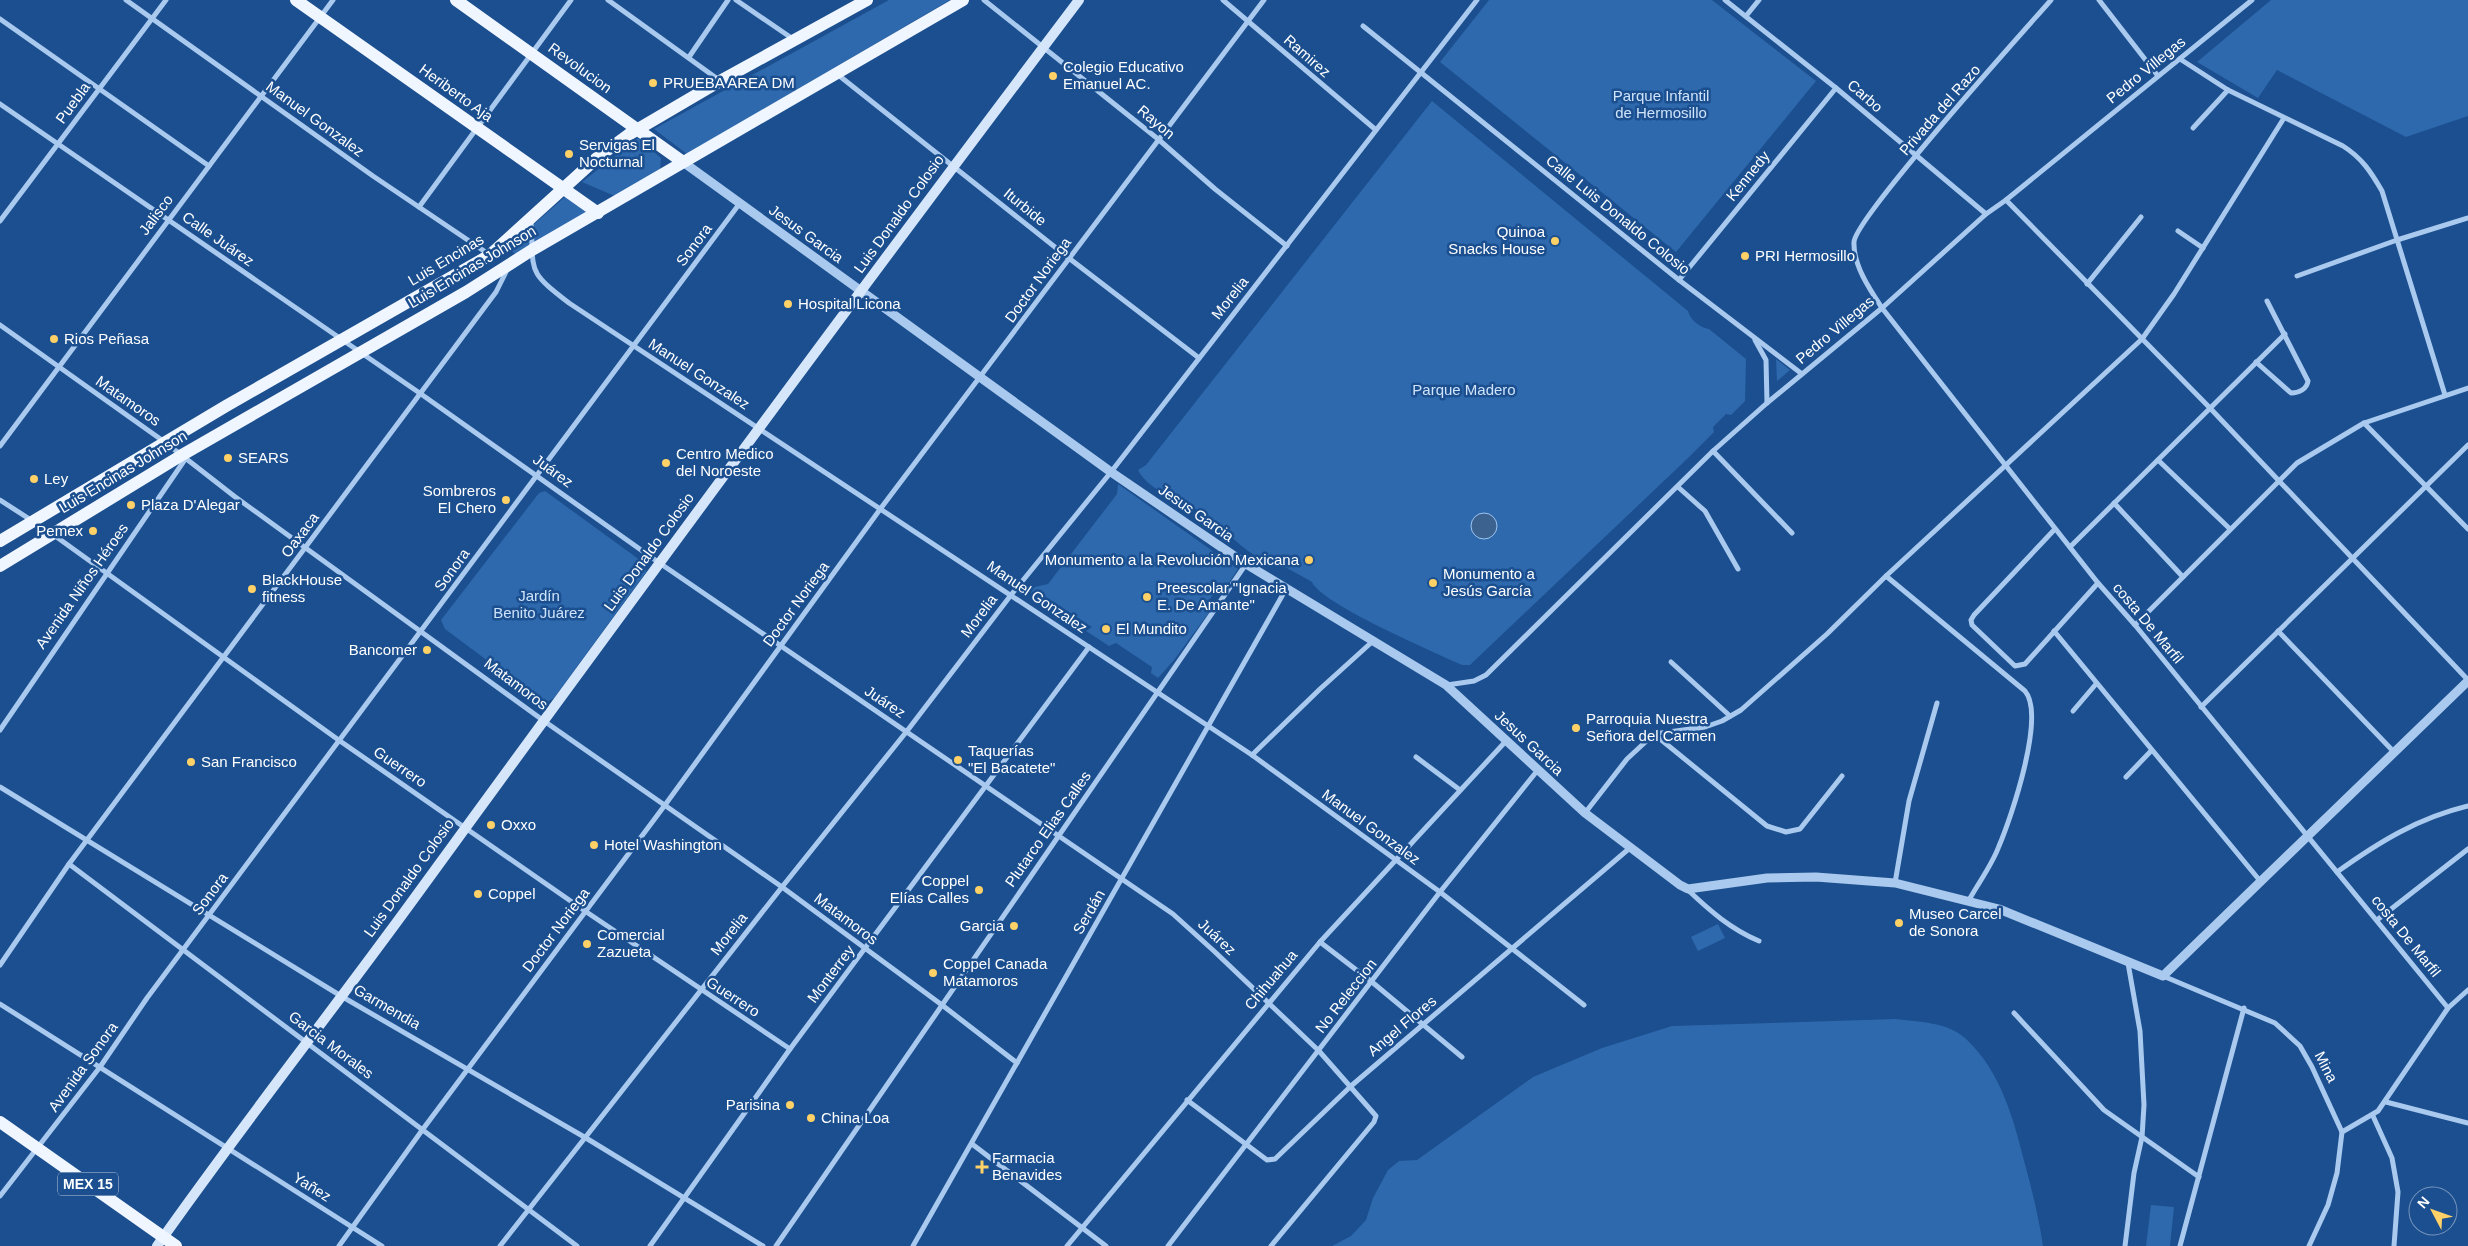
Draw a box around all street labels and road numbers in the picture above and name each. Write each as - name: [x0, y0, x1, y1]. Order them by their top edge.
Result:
- street label: Ramirez: [1281, 31, 1334, 80]
- street label: Pedro Villegas: [2103, 33, 2189, 107]
- street label: Revolucion: [545, 39, 615, 96]
- street label: Heriberto Aja: [416, 60, 497, 125]
- street label: Privada del Razo: [1896, 61, 1984, 158]
- street label: Carbo: [1844, 76, 1886, 115]
- street label: Manuel Gonzalez: [263, 77, 368, 160]
- street label: Puebla: [52, 78, 94, 127]
- street label: Rayon: [1134, 101, 1178, 142]
- street label: Kennedy: [1722, 147, 1773, 204]
- street label: Luis Donaldo Colosio: [850, 151, 947, 276]
- street label: Calle Luis Donaldo Colosio: [1543, 151, 1694, 278]
- street label: Iturbide: [1001, 184, 1050, 229]
- street label: Jalisco: [135, 191, 176, 238]
- street label: Jesus Garcia: [766, 201, 847, 267]
- street label: Calle Juárez: [179, 208, 257, 269]
- street label: Sonora: [672, 220, 715, 269]
- street label: Luis Encinas Johnson: [405, 222, 539, 311]
- street label: Luis Encinas: [405, 230, 487, 289]
- street label: Doctor Noriega: [1001, 233, 1075, 326]
- street label: Morelia: [1208, 273, 1252, 322]
- street label: Pedro Villegas: [1792, 292, 1877, 367]
- street label: Manuel Gonzalez: [646, 335, 753, 412]
- street label: Matamoros: [93, 372, 164, 429]
- street label: Luis Encinas Johnson: [56, 427, 190, 516]
- street label: Juárez: [530, 450, 577, 491]
- street label: Jesus Garcia: [1156, 481, 1238, 545]
- street label: Luis Donaldo Colosio: [600, 489, 697, 614]
- street label: Oaxaca: [277, 508, 322, 560]
- street label: Avenida Niños Héroes: [32, 520, 131, 652]
- street label: Sonora: [431, 545, 473, 594]
- street label: Doctor Noriega: [759, 557, 833, 650]
- street label: Manuel Gonzalez: [984, 557, 1090, 636]
- street label: costa De Marfil: [2110, 579, 2187, 666]
- street label: Morelia: [957, 590, 1001, 640]
- street label: Matamoros: [481, 654, 551, 713]
- street label: Juárez: [862, 682, 909, 721]
- street label: Jesus Garcia: [1492, 707, 1568, 779]
- street label: Guerrero: [371, 743, 430, 790]
- street label: Plutarco Elias Calles: [1001, 767, 1094, 890]
- street label: Manuel Gonzalez: [1319, 785, 1424, 868]
- street label: Luis Donaldo Colosio: [360, 815, 457, 940]
- street label: Sonora: [188, 869, 231, 918]
- street label: Doctor Noriega: [518, 884, 593, 975]
- street label: Serdán: [1069, 887, 1108, 937]
- street label: Matamoros: [811, 889, 881, 948]
- street label: costa De Marfil: [2368, 891, 2444, 980]
- street label: Morelia: [707, 909, 751, 958]
- street label: Juárez: [1195, 915, 1240, 958]
- street label: Monterrey: [803, 941, 858, 1006]
- street label: Chihuahua: [1241, 946, 1301, 1013]
- street label: No Releccion: [1311, 955, 1380, 1036]
- street label: Guerrero: [703, 973, 763, 1020]
- street label: Garmendia: [351, 981, 424, 1033]
- street label: Angel Flores: [1364, 992, 1439, 1059]
- street label: Garcia Morales: [286, 1007, 377, 1082]
- street label: Avenida Sonora: [44, 1018, 121, 1115]
- street label: Mina: [2311, 1048, 2342, 1086]
- street label: Yañez: [290, 1168, 334, 1205]
- road number: MEX 15: [58, 1172, 118, 1196]

